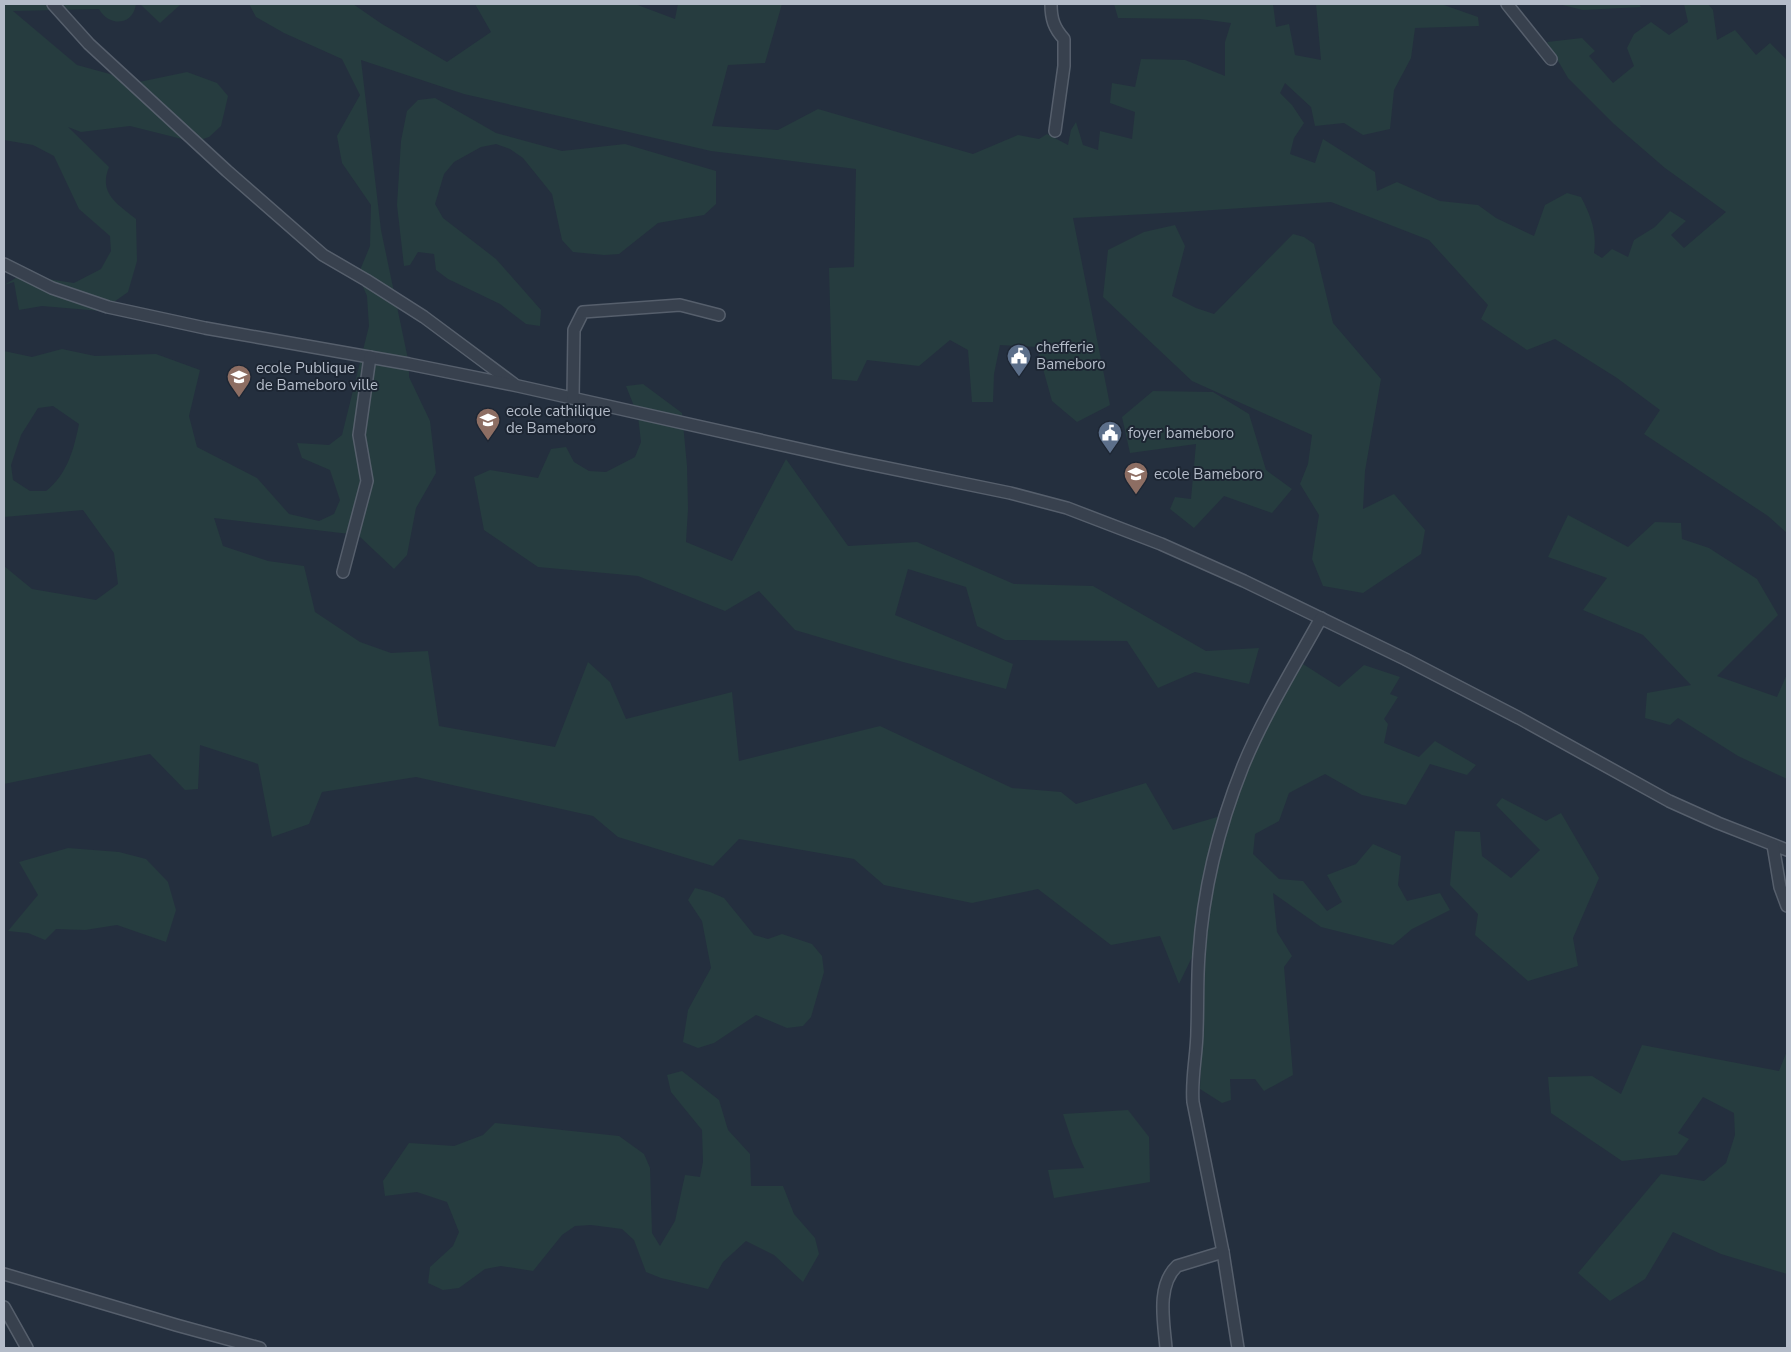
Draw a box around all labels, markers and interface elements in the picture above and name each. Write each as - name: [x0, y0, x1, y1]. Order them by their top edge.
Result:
- place label: chefferie Bameboro: [1036, 337, 1106, 374]
- public building icon: chefferie Bameboro: [1006, 343, 1032, 377]
- place label: ecole Publique de Bameboro ville: [256, 358, 378, 395]
- school or university icon: ecole Publique de Bameboro ville: [226, 364, 252, 398]
- place label: ecole cathilique de Bameboro: [506, 401, 610, 438]
- school or university icon: ecole cathilique de Bameboro: [475, 407, 501, 441]
- public building icon: foyer bameboro: [1097, 420, 1123, 454]
- place label: foyer bameboro: [1128, 423, 1234, 443]
- school or university icon: ecole Bameboro: [1123, 461, 1149, 495]
- place label: ecole Bameboro: [1154, 464, 1263, 484]

